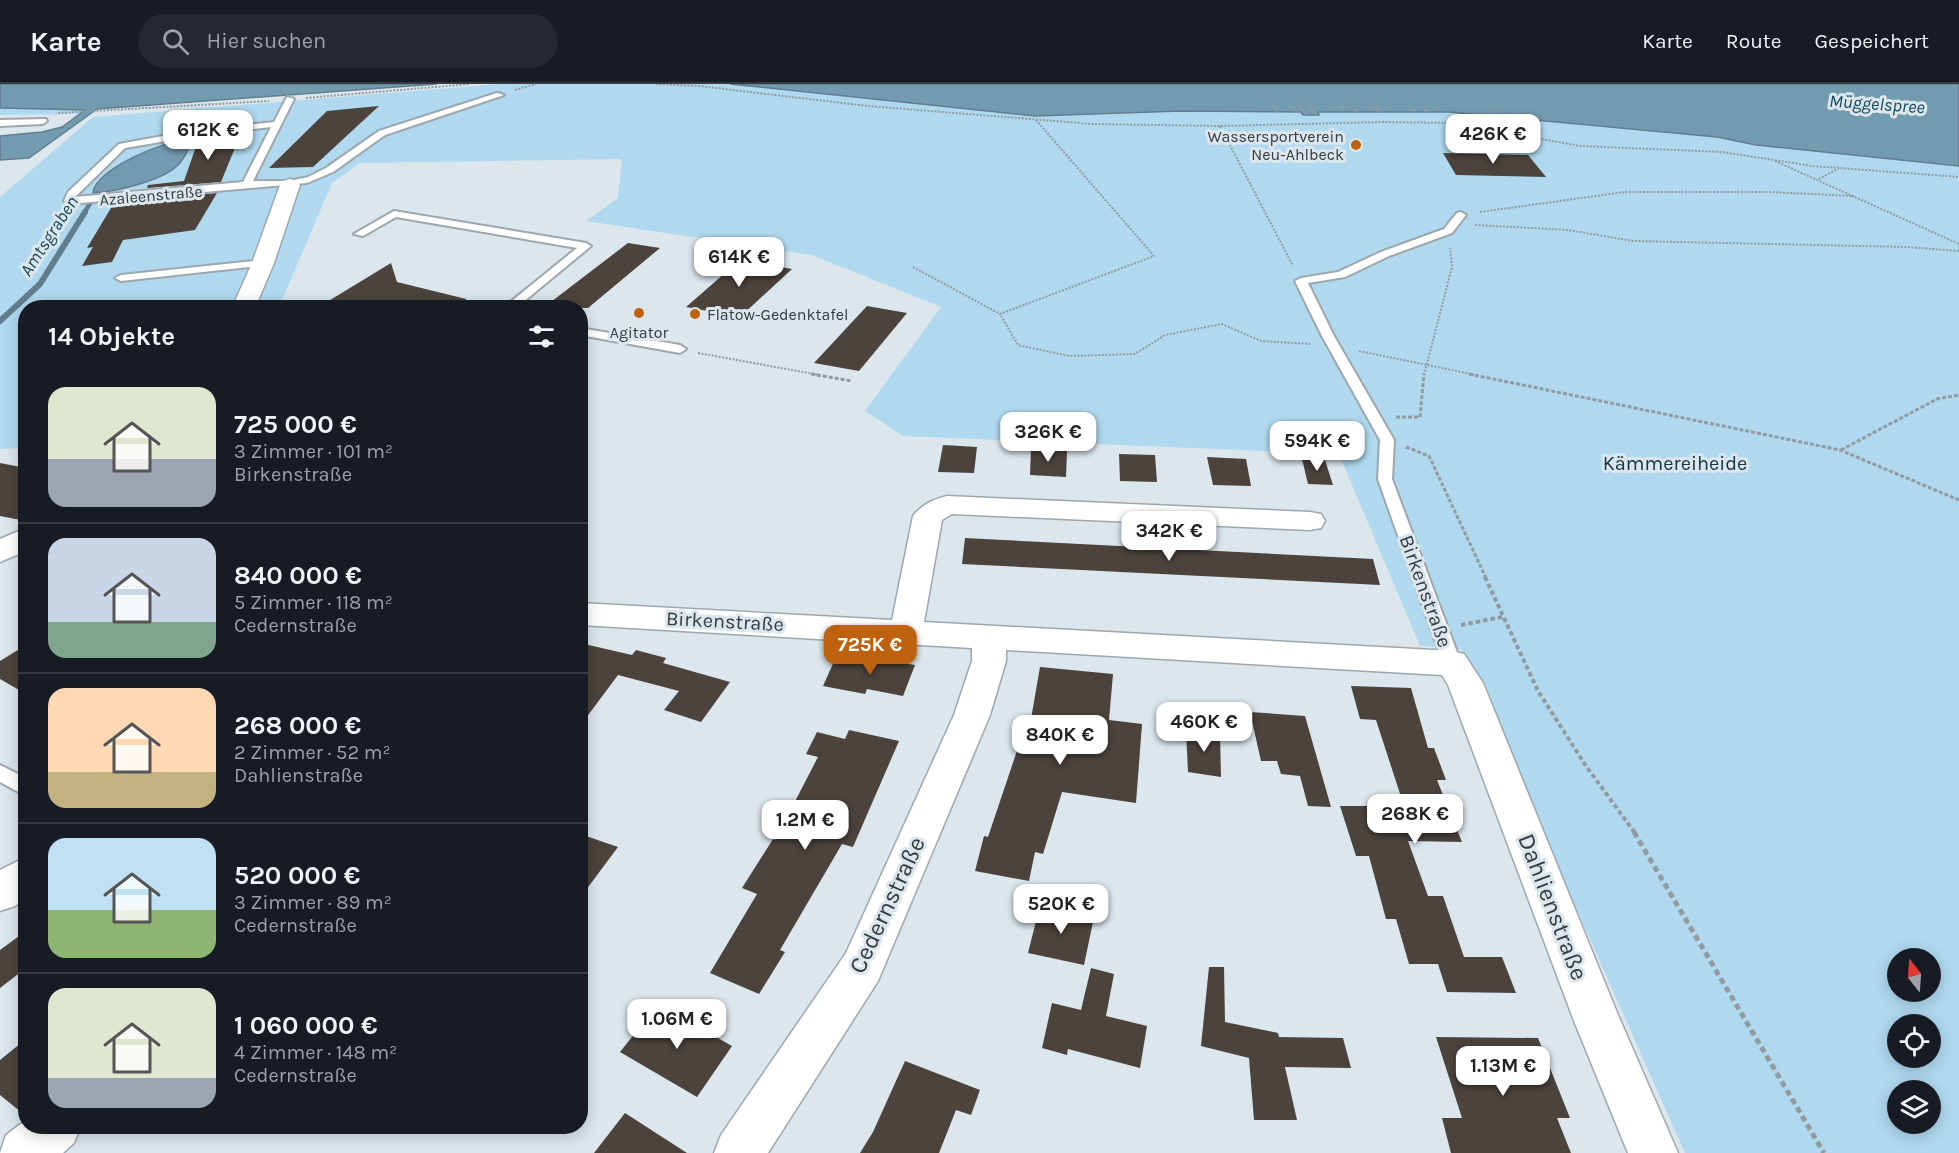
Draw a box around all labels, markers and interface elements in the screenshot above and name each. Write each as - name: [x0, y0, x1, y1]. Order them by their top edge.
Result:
- search box: [138, 14, 558, 68]
- text: Karte: [30, 25, 102, 58]
- icon: search: [159, 25, 192, 58]
- text: Hier suchen: [207, 28, 326, 54]
- text: Karte: [1642, 29, 1693, 53]
- text: Route: [1726, 29, 1782, 53]
- text: Gespeichert: [1815, 29, 1929, 53]
- water label: Müggelspree: [1828, 90, 1926, 118]
- pin: 612K €: [159, 110, 257, 161]
- pin: 426K €: [1444, 114, 1542, 165]
- text: 612K €: [177, 118, 239, 141]
- text: 426K €: [1460, 122, 1526, 145]
- place label: Wassersportverein Neu-Ahlbeck: [1208, 127, 1344, 164]
- marker: Wassersportverein Neu-Ahlbeck: [1349, 138, 1363, 152]
- street label: Azaleenstraße: [99, 182, 203, 209]
- water label: Amtsgraben: [15, 192, 83, 280]
- pin: 614K €: [690, 237, 788, 288]
- text: 614K €: [708, 245, 770, 268]
- place label: Flatow-Gedenktafel: [707, 305, 848, 324]
- marker: Agitator: [632, 306, 646, 320]
- marker: Flatow-Gedenktafel: [688, 307, 702, 321]
- icon: filters: [525, 320, 558, 353]
- text: 14 Objekte: [48, 321, 175, 352]
- place label: Agitator: [610, 323, 668, 342]
- text: 725 000 €: [234, 409, 357, 440]
- icon: home: [96, 411, 168, 483]
- pin: 326K €: [999, 412, 1097, 463]
- text: 326K €: [1014, 420, 1082, 443]
- pin: 594K €: [1268, 421, 1366, 472]
- text: 594K €: [1284, 429, 1350, 452]
- text: 3 Zimmer · 101 m²: [234, 440, 393, 463]
- park label: Kämmereiheide: [1603, 452, 1747, 475]
- text: Birkenstraße: [234, 463, 352, 486]
- pin: 342K €: [1120, 511, 1218, 562]
- text: 342K €: [1135, 519, 1203, 542]
- street label: Birkenstraße: [1395, 532, 1457, 651]
- text: 840 000 €: [234, 560, 362, 591]
- icon: home: [96, 562, 168, 634]
- text: 5 Zimmer · 118 m²: [234, 591, 393, 614]
- street label: Birkenstraße: [665, 607, 785, 636]
- text: Cedernstraße: [234, 614, 357, 637]
- pin: 725K €: [821, 625, 919, 676]
- text: 725K €: [838, 633, 902, 656]
- pin: 460K €: [1155, 702, 1253, 753]
- text: 268 000 €: [234, 710, 361, 741]
- text: 460K €: [1170, 710, 1238, 733]
- icon: home: [96, 712, 168, 784]
- pin: 840K €: [1011, 715, 1109, 766]
- text: 840K €: [1026, 723, 1094, 746]
- text: 2 Zimmer · 52 m²: [234, 741, 390, 764]
- text: Dahlienstraße: [234, 764, 363, 787]
- pin: 268K €: [1366, 794, 1464, 845]
- pin: 1.2M €: [756, 800, 854, 851]
- text: 268K €: [1381, 802, 1449, 825]
- text: 1.2M €: [776, 808, 834, 831]
- street label: Dahlienstraße: [1512, 830, 1594, 984]
- street label: Cedernstraße: [843, 832, 931, 978]
- text: 520 000 €: [234, 860, 360, 891]
- icon: home: [96, 862, 168, 934]
- pin: 520K €: [1012, 884, 1110, 935]
- text: 3 Zimmer · 89 m²: [234, 891, 392, 914]
- text: 520K €: [1027, 892, 1095, 915]
- text: Cedernstraße: [234, 914, 357, 937]
- north arrow: [1887, 948, 1941, 1002]
- map controls: [1887, 948, 1941, 1134]
- pin: 1.06M €: [622, 999, 732, 1050]
- text: 1.06M €: [641, 1007, 713, 1030]
- text: 1 060 000 €: [234, 1010, 377, 1041]
- icon: home: [96, 1012, 168, 1084]
- button: locate: [1887, 1014, 1941, 1068]
- text: 4 Zimmer · 148 m²: [234, 1041, 397, 1064]
- pin: 1.13M €: [1448, 1046, 1558, 1097]
- text: 1.13M €: [1470, 1054, 1536, 1077]
- text: Cedernstraße: [234, 1064, 357, 1087]
- button: layers: [1887, 1080, 1941, 1134]

